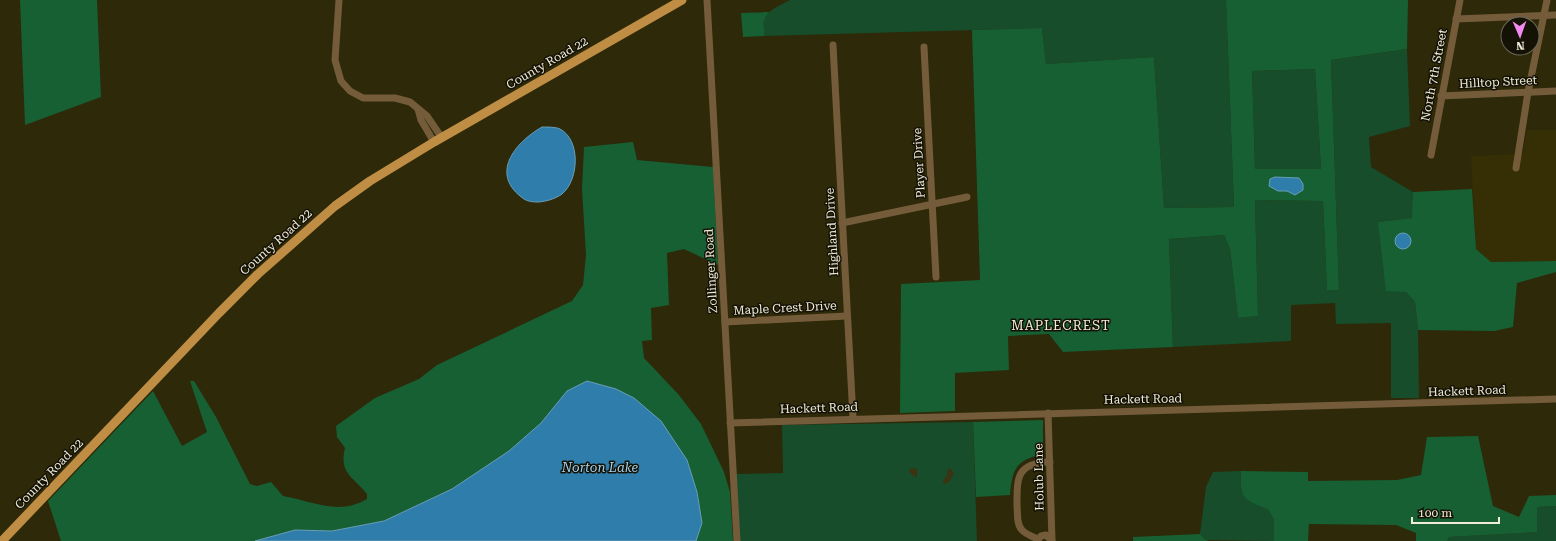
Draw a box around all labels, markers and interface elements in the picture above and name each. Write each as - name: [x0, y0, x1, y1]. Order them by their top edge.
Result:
- north arrow: [1500, 16, 1540, 56]
- street label: North 7th Street: [1418, 27, 1450, 122]
- street label: County Road 22: [504, 34, 591, 92]
- text: N: [1515, 39, 1525, 52]
- street label: Hilltop Street: [1459, 73, 1538, 91]
- street label: Player Drive: [910, 127, 928, 198]
- street label: Highland Drive: [823, 187, 841, 276]
- street label: County Road 22: [237, 206, 315, 278]
- street label: Zollinger Road: [702, 228, 720, 314]
- street label: Maple Crest Drive: [733, 298, 838, 318]
- district label: MAPLECREST: [1011, 318, 1111, 333]
- street label: Hackett Road: [1428, 383, 1507, 399]
- street label: Hackett Road: [1104, 391, 1183, 407]
- street label: Hackett Road: [780, 400, 859, 416]
- street label: County Road 22: [12, 436, 86, 512]
- street label: Holub Lane: [1031, 443, 1047, 511]
- water label: Norton Lake: [561, 460, 639, 475]
- scale bar: [1412, 499, 1499, 525]
- text: 100 m: [1418, 506, 1452, 520]

